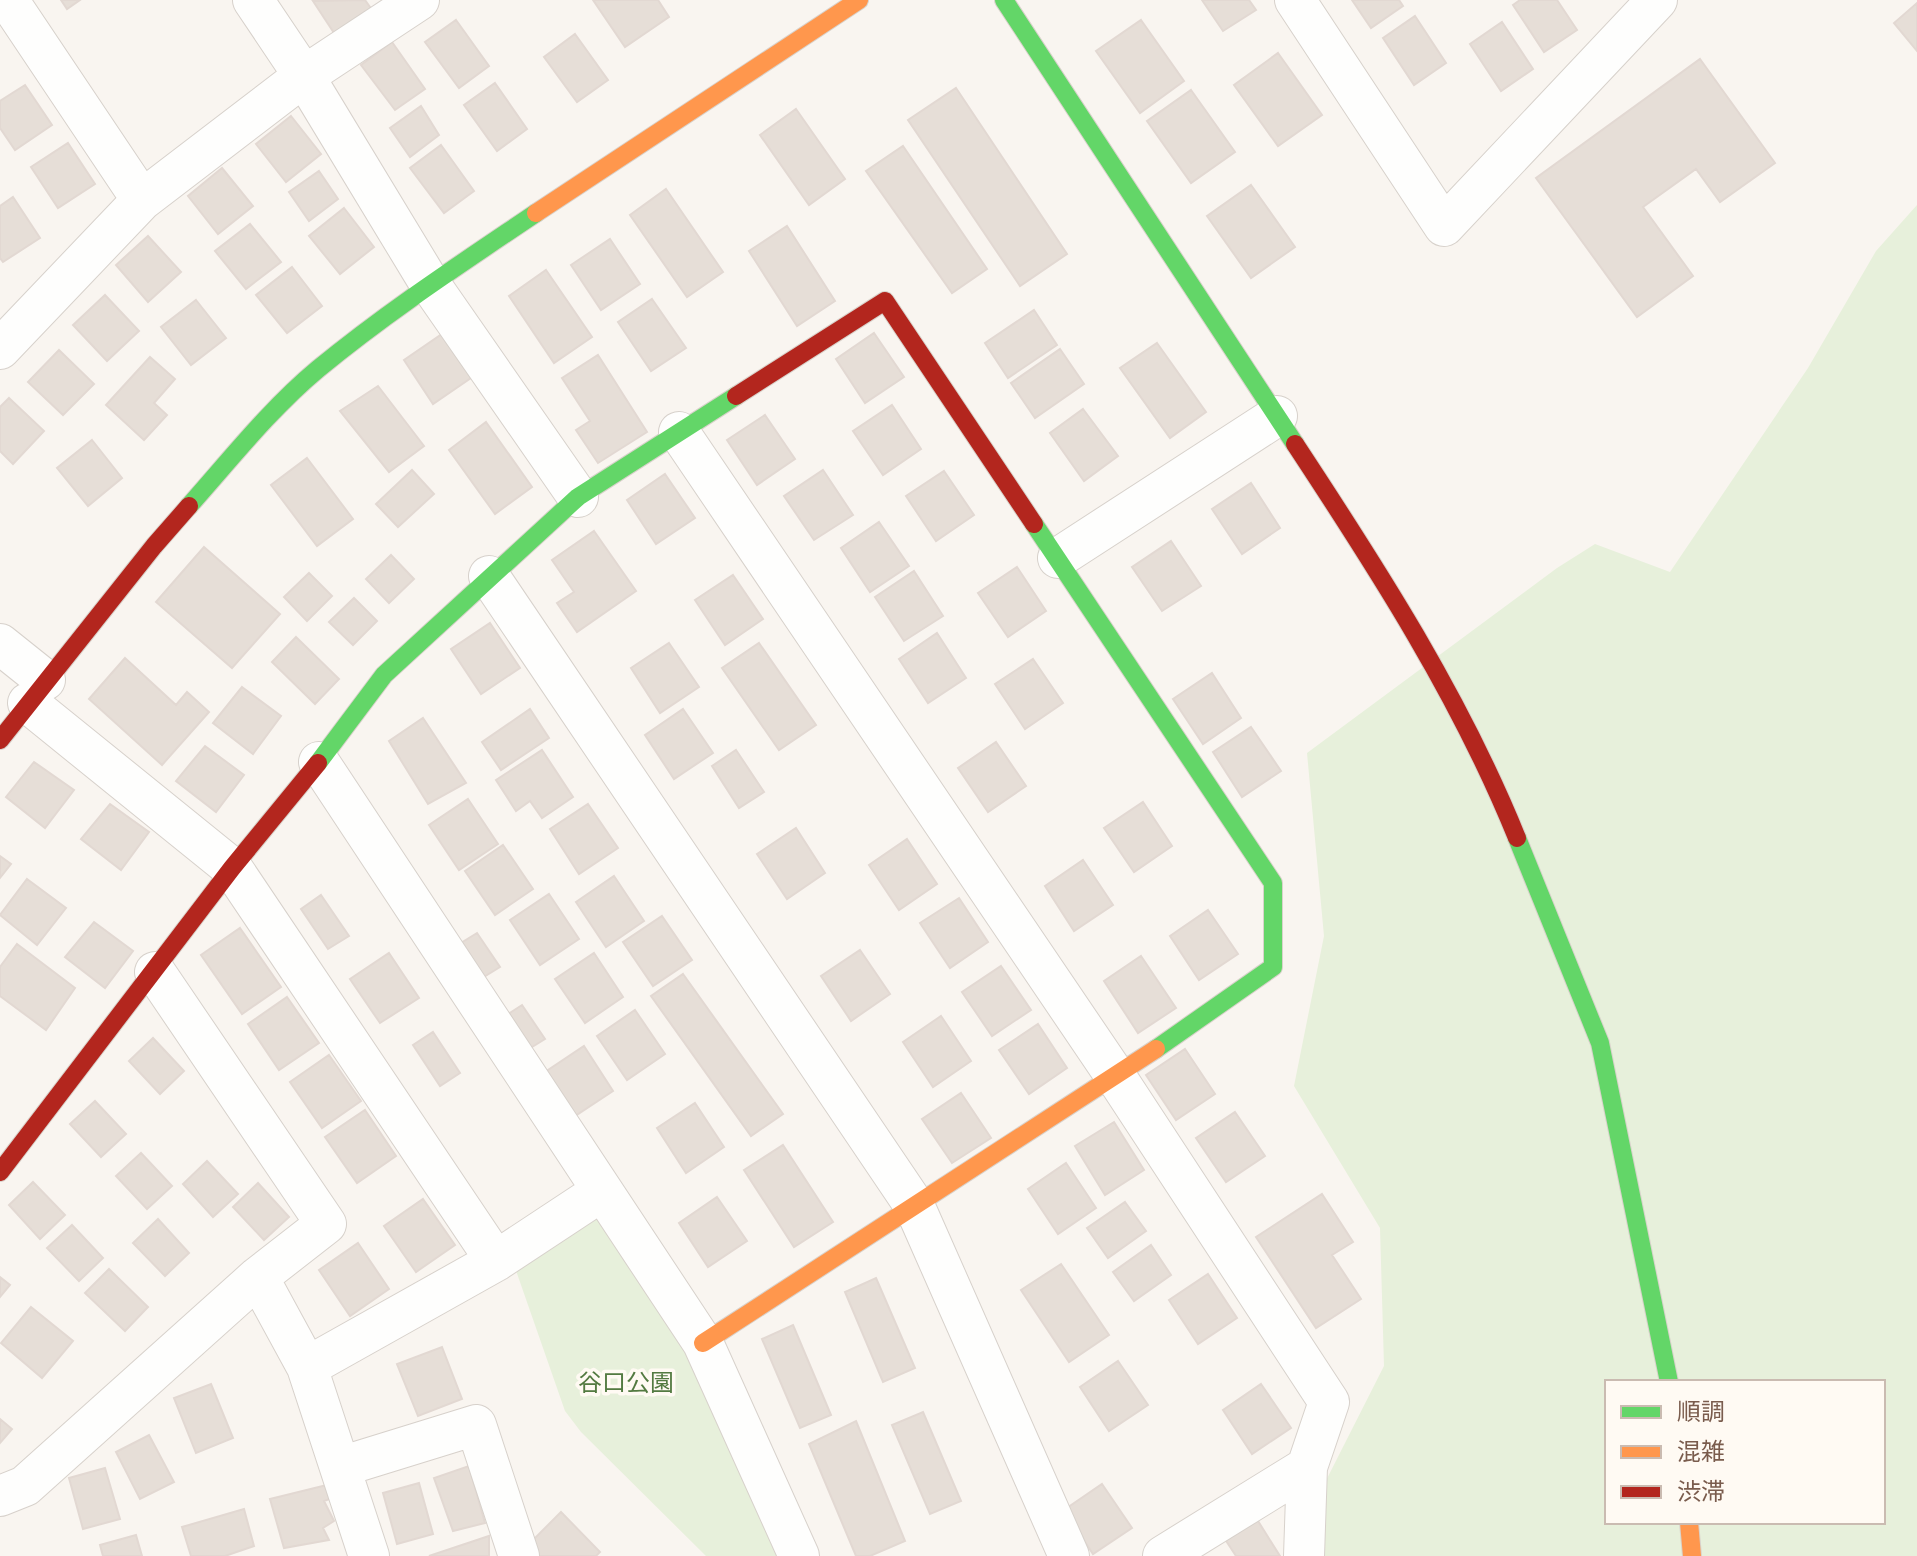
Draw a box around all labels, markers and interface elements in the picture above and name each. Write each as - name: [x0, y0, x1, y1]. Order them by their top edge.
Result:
- park label: 谷口公園: [578, 1368, 674, 1396]
- legend: [1605, 1380, 1885, 1524]
- text: 順調: [1677, 1397, 1725, 1425]
- text: 混雑: [1677, 1437, 1725, 1465]
- text: 渋滞: [1677, 1477, 1725, 1505]

